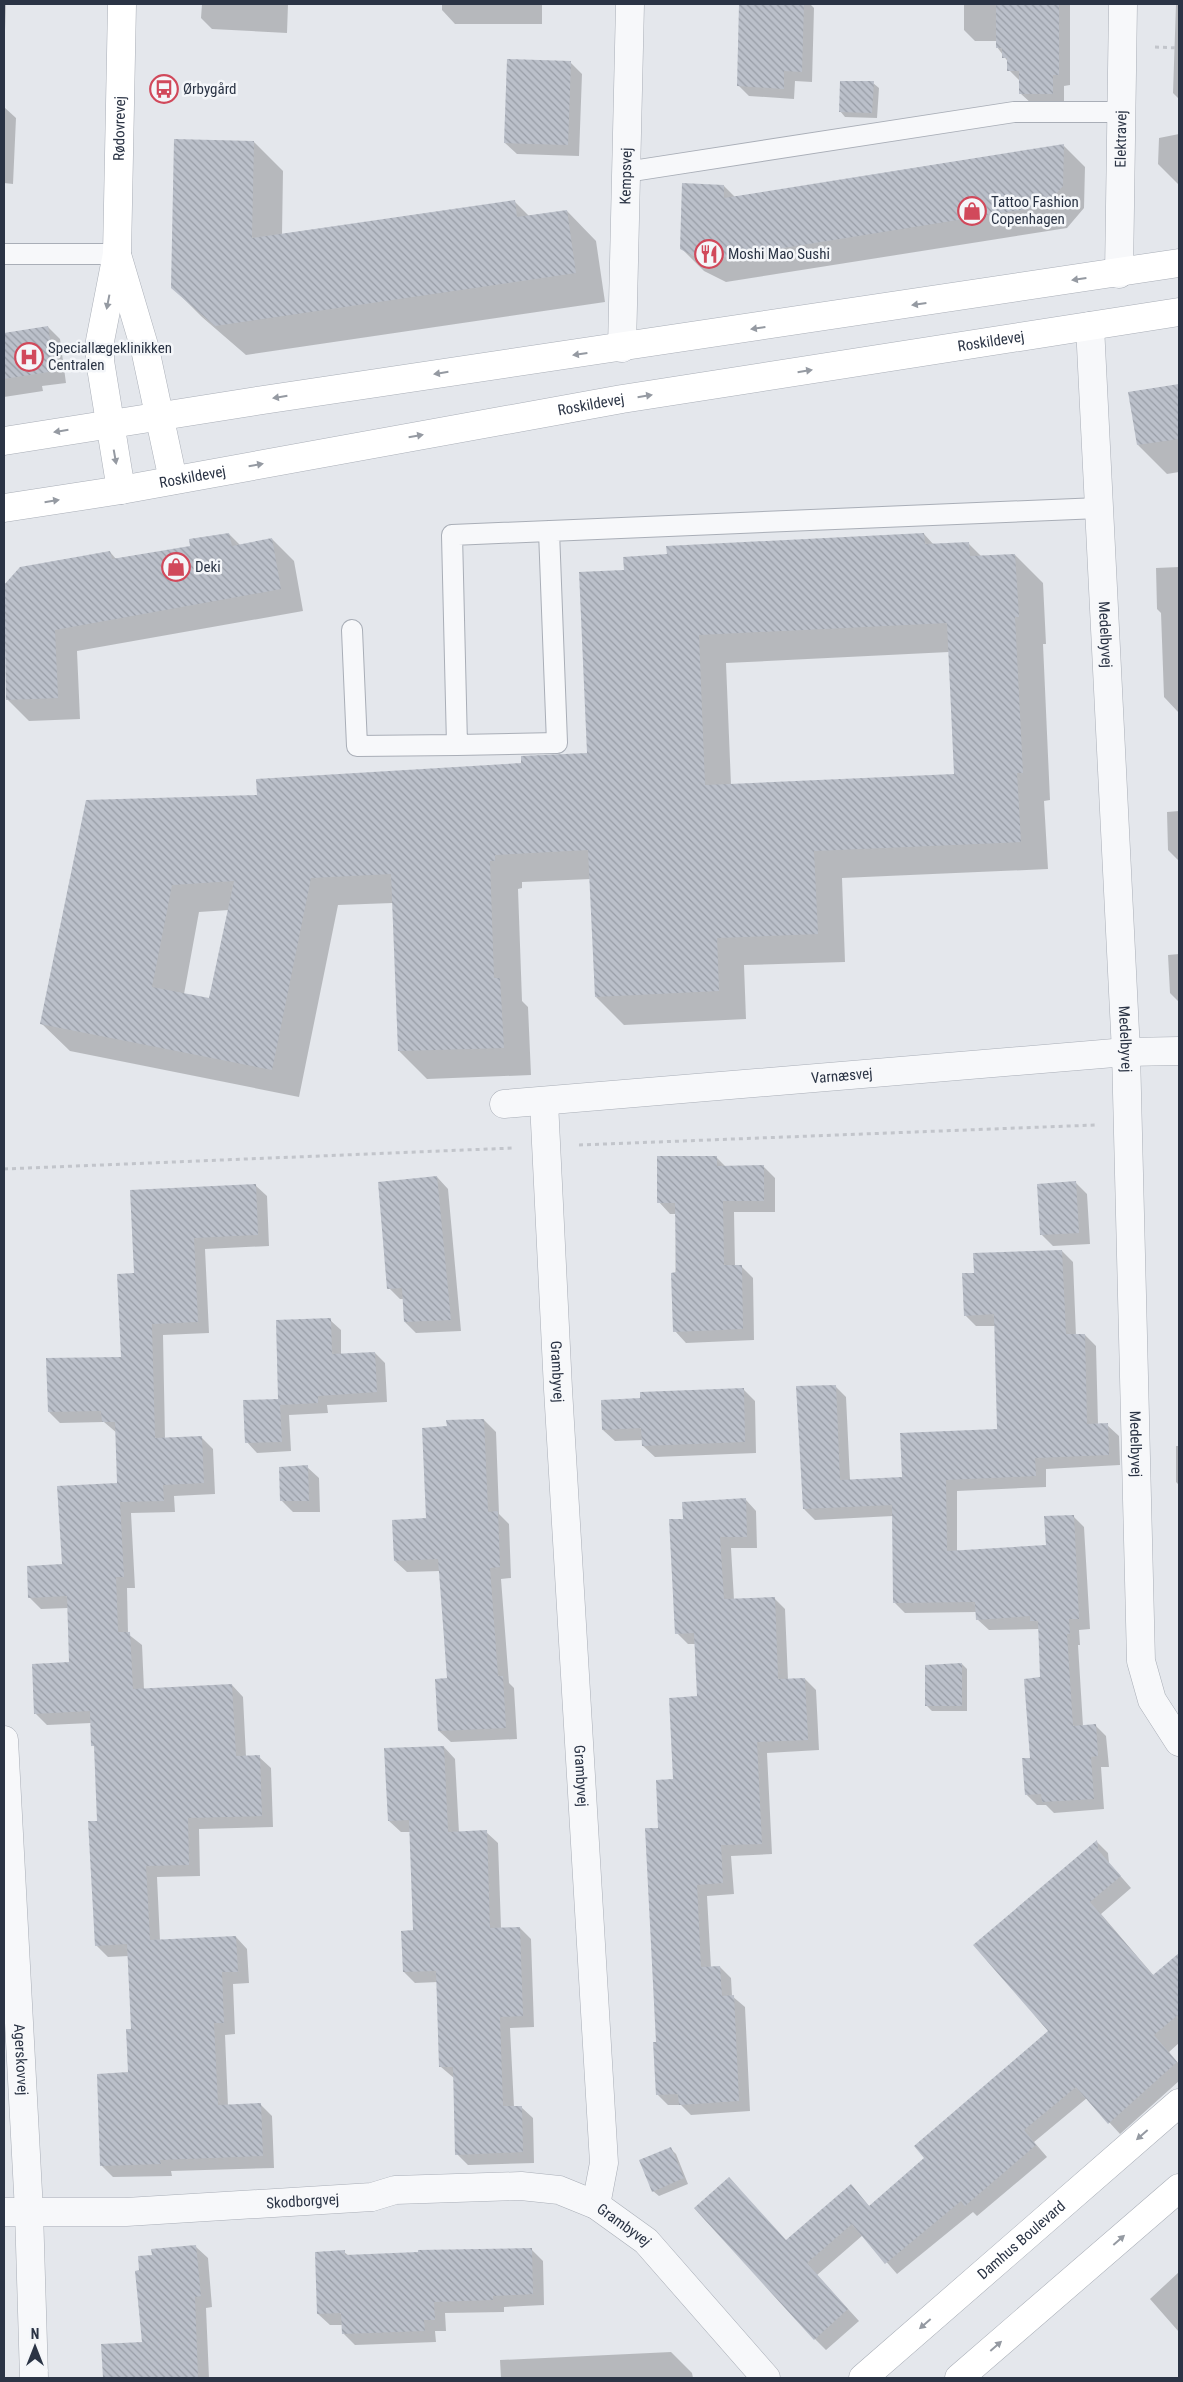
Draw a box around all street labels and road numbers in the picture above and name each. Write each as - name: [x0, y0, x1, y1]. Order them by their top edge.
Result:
- street label: Rødovrevej: [110, 96, 129, 161]
- street label: Elektravej: [1112, 110, 1130, 168]
- street label: Kempsvej: [616, 147, 636, 205]
- street label: Roskildevej: [956, 327, 1026, 355]
- street label: Roskildevej: [556, 390, 625, 419]
- street label: Roskildevej: [158, 462, 227, 492]
- street label: Medelbyvej: [1095, 601, 1116, 668]
- street label: Medelbyvej: [1115, 1005, 1136, 1073]
- street label: Varnæsvej: [810, 1064, 873, 1087]
- street label: Grambyvej: [547, 1340, 568, 1403]
- street label: Medelbyvej: [1126, 1410, 1145, 1478]
- street label: Grambyvej: [570, 1745, 592, 1807]
- street label: Agerskovvej: [10, 2023, 32, 2096]
- street label: Skodborgvej: [266, 2190, 340, 2212]
- street label: Damhus Boulevard: [974, 2197, 1069, 2283]
- street label: Grambyvej: [593, 2200, 655, 2250]

